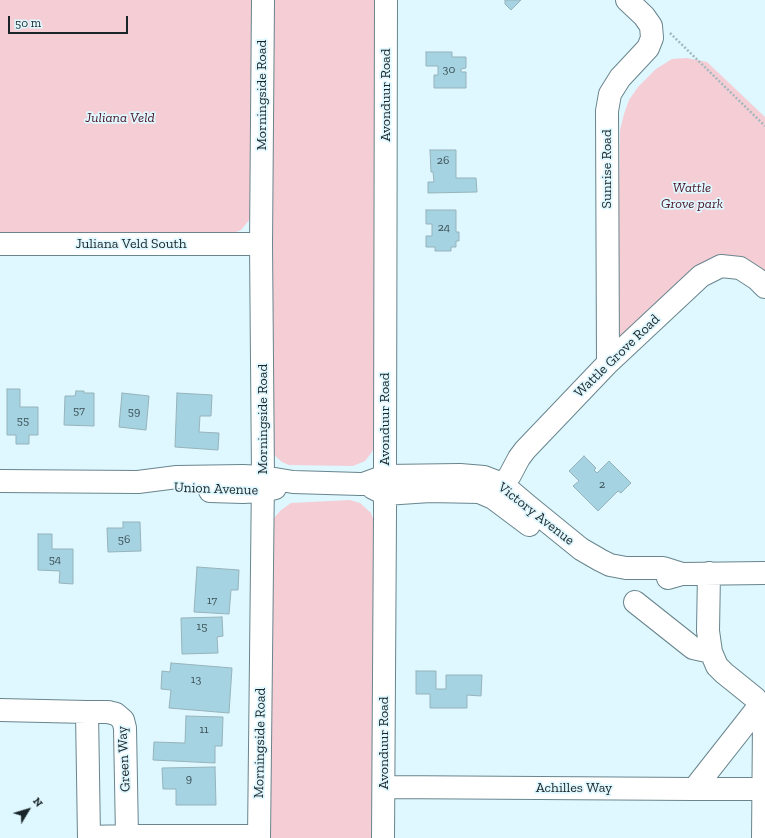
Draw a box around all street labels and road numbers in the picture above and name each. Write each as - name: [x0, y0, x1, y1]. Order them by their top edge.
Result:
- street label: Morningside Road: [254, 40, 270, 150]
- street label: Avonduur Road: [378, 48, 394, 142]
- street label: Sunrise Road: [599, 129, 615, 209]
- street label: Juliana Veld South: [75, 236, 187, 252]
- street label: Wattle Grove Road: [571, 311, 663, 401]
- street label: Morningside Road: [255, 364, 271, 474]
- street label: Avonduur Road: [377, 372, 393, 466]
- street label: Union Avenue: [174, 479, 258, 499]
- street label: Victory Avenue: [495, 479, 577, 549]
- street label: Morningside Road: [251, 688, 269, 798]
- street label: Avonduur Road: [376, 696, 392, 790]
- street label: Green Way: [114, 726, 134, 792]
- street label: Achilles Way: [536, 780, 612, 796]

